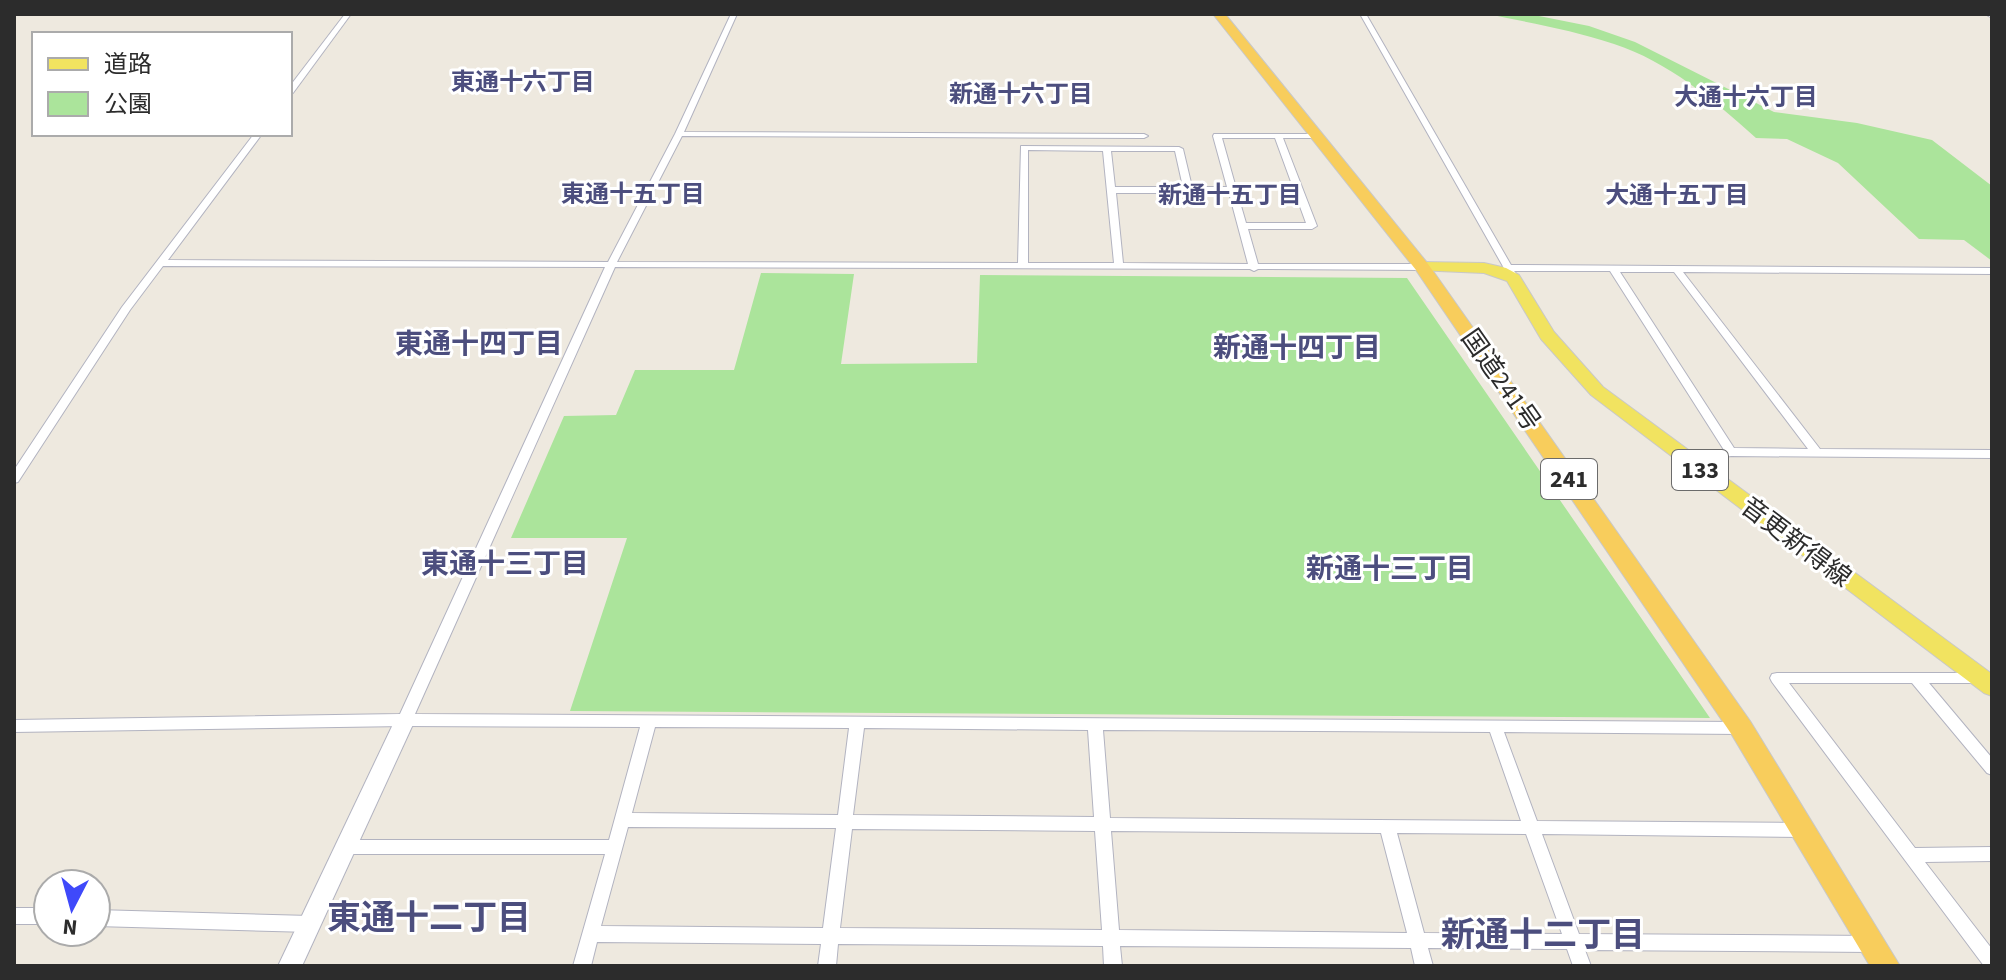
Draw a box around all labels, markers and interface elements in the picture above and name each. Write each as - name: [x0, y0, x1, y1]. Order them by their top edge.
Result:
- legend: [32, 32, 292, 136]
- text: 道路: [104, 47, 152, 82]
- district label: 東通十六丁目: [451, 65, 595, 100]
- district label: 新通十六丁目: [949, 77, 1093, 112]
- district label: 大通十六丁目: [1674, 80, 1818, 115]
- text: 公園: [104, 87, 152, 122]
- district label: 東通十五丁目: [561, 177, 705, 212]
- district label: 新通十五丁目: [1158, 178, 1302, 213]
- district label: 大通十五丁目: [1605, 178, 1749, 213]
- street label: 国道241号: [1452, 322, 1550, 438]
- district label: 東通十四丁目: [395, 324, 563, 364]
- district label: 新通十四丁目: [1213, 328, 1381, 368]
- road number: 133: [1672, 450, 1728, 490]
- road number: 241: [1541, 459, 1597, 499]
- street label: 音更新得線: [1733, 488, 1859, 596]
- district label: 東通十三丁目: [421, 544, 589, 584]
- district label: 新通十三丁目: [1306, 549, 1474, 589]
- north arrow: [32, 868, 112, 948]
- district label: 東通十二丁目: [327, 894, 531, 943]
- text: N: [61, 910, 79, 944]
- district label: 新通十二丁目: [1441, 911, 1645, 960]

